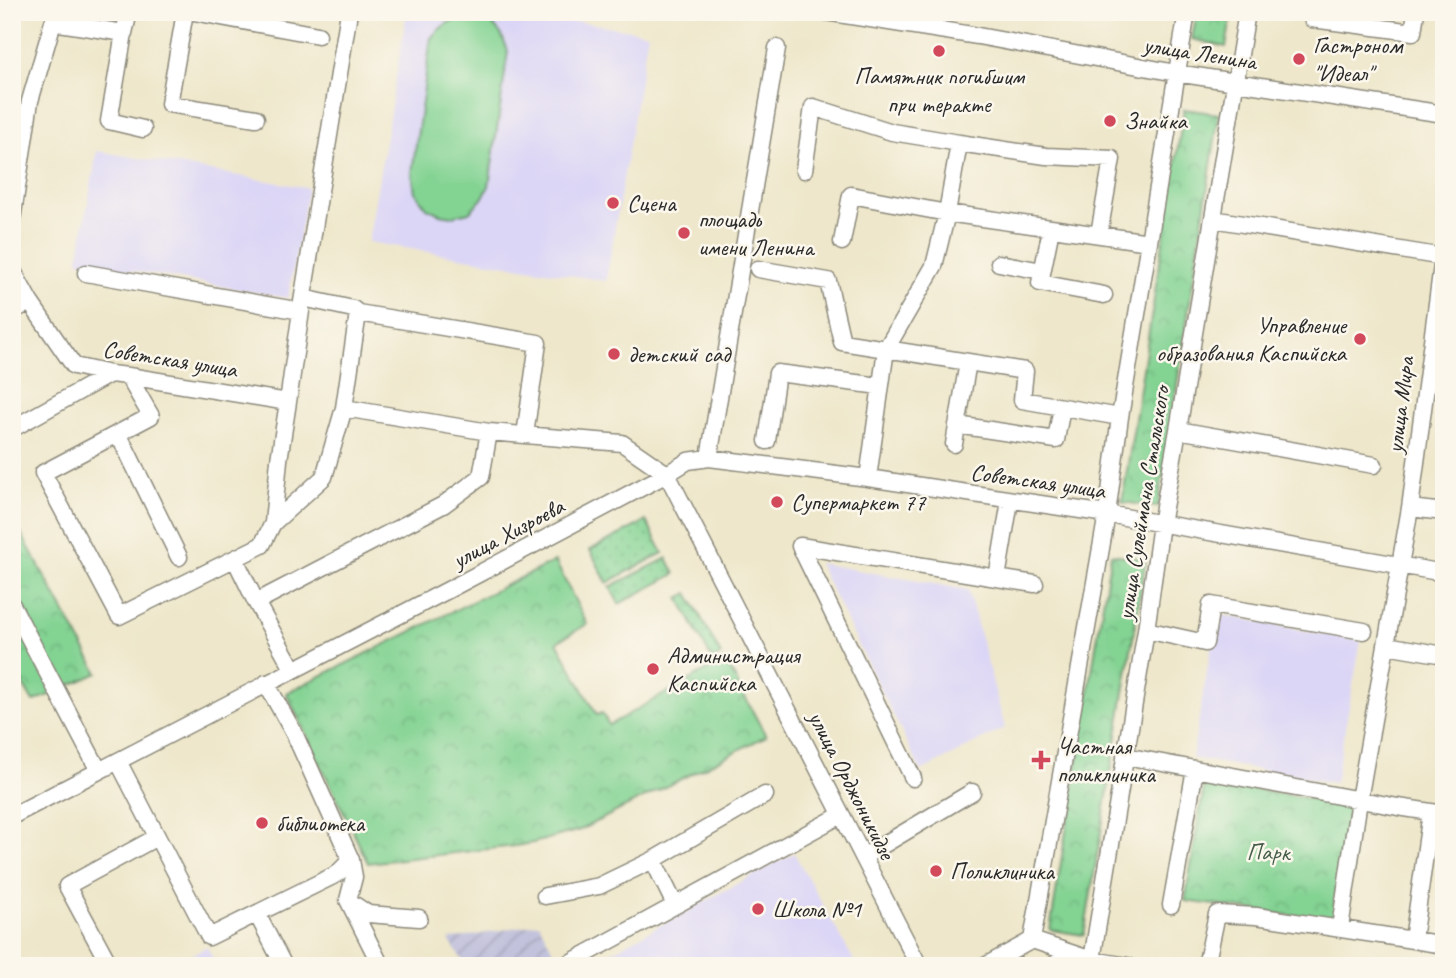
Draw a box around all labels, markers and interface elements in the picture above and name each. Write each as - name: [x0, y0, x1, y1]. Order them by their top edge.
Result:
- street label: улица Ленина: [1139, 29, 1261, 77]
- place label: Гастроном "Идеал": [1313, 30, 1404, 88]
- marker: Памятник погибшим при теракте: [931, 43, 947, 59]
- marker: Гастроном "Идеал": [1291, 51, 1307, 67]
- place label: Памятник погибшим при теракте: [854, 61, 1025, 119]
- place label: Знайка: [1124, 106, 1188, 136]
- marker: Знайка: [1102, 113, 1118, 129]
- place label: Сцена: [627, 188, 677, 218]
- marker: Сцена: [605, 195, 621, 211]
- place label: площадь имени Ленина: [698, 204, 815, 262]
- marker: площадь имени Ленина: [676, 225, 692, 241]
- place label: Управление образования Каспийска: [1156, 310, 1348, 368]
- marker: Управление образования Каспийска: [1352, 331, 1368, 347]
- street label: Советская улица: [101, 334, 241, 385]
- place label: детский сад: [628, 339, 732, 369]
- marker: детский сад: [606, 346, 622, 362]
- street label: улица Мира: [1379, 354, 1421, 457]
- street label: улица Сулеймана Стальского: [1109, 381, 1177, 624]
- street label: Советская улица: [969, 457, 1109, 505]
- place label: Супермаркет 77: [791, 487, 927, 517]
- street label: улица Хизроева: [445, 490, 570, 576]
- marker: Супермаркет 77: [769, 494, 785, 510]
- place label: Администрация Каспийска: [667, 640, 801, 698]
- marker: Администрация Каспийска: [645, 661, 661, 677]
- street label: улица Орджоникидзе: [801, 704, 903, 866]
- place label: Частная поликлиника: [1057, 731, 1156, 789]
- marker: Частная поликлиника: [1031, 750, 1051, 770]
- place label: библиотека: [276, 808, 365, 838]
- marker: библиотека: [254, 815, 270, 831]
- park label: Парк: [1247, 837, 1292, 867]
- place label: Поликлиника: [950, 856, 1055, 886]
- marker: Поликлиника: [928, 863, 944, 879]
- place label: Школа №1: [772, 894, 863, 924]
- marker: Школа №1: [750, 901, 766, 917]

